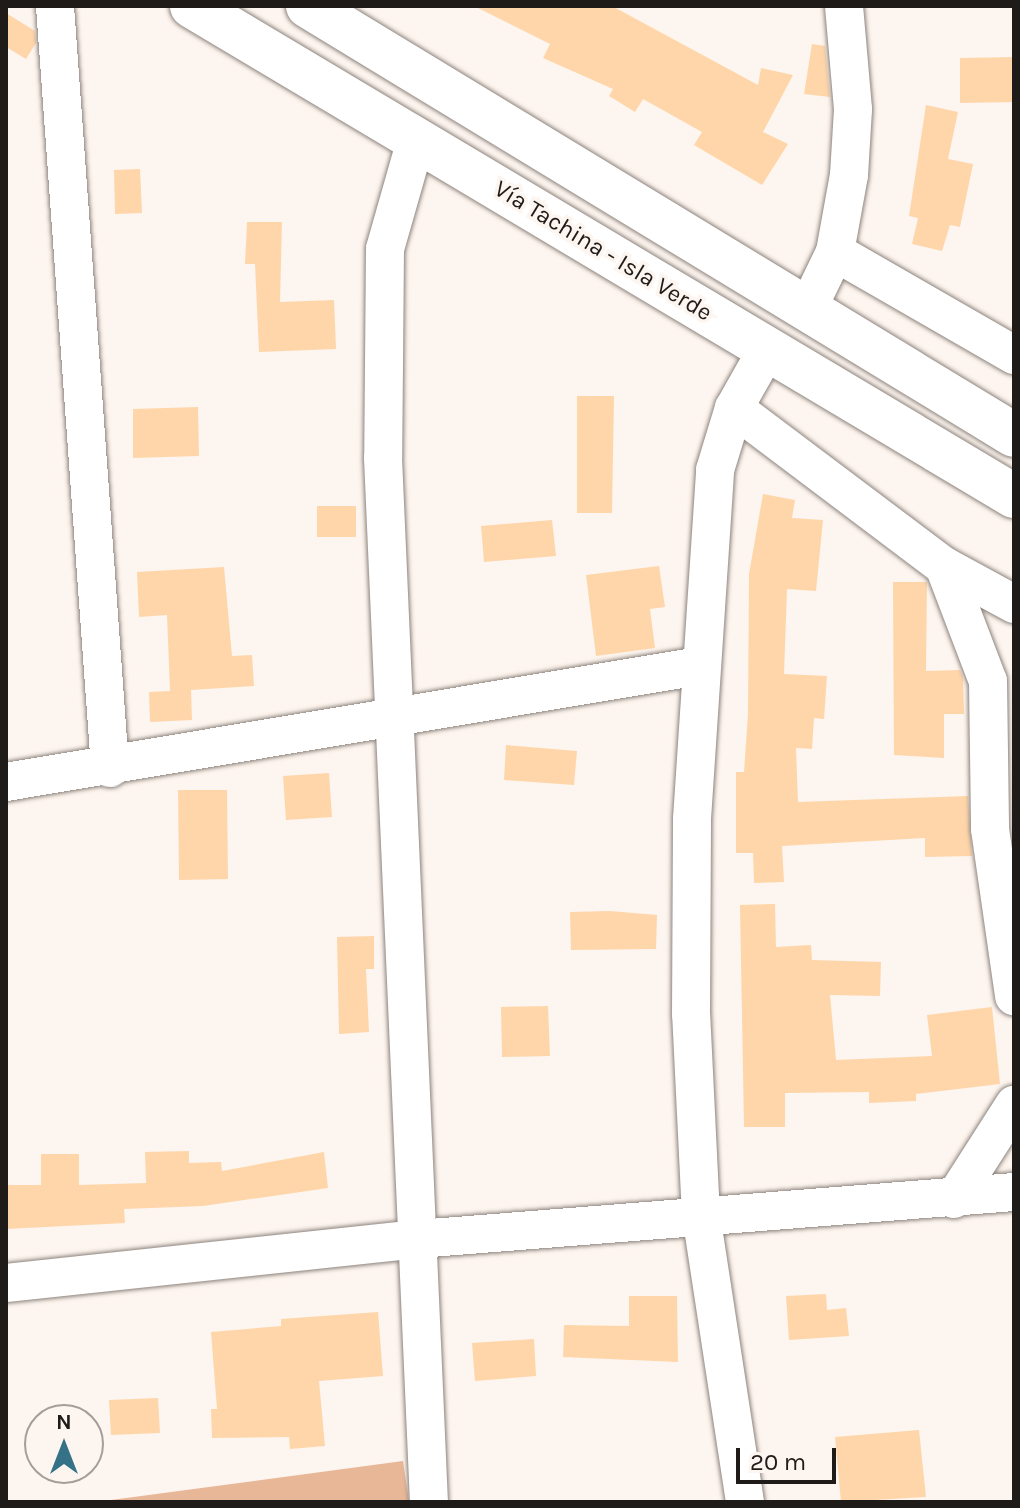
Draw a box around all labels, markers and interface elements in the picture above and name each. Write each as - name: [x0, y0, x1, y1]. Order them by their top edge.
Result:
- street label: Vía Tachina - Isla Verde: [489, 174, 717, 328]
- north arrow: [24, 1404, 104, 1484]
- text: N: [56, 1409, 72, 1435]
- scale bar: [740, 1432, 840, 1482]
- text: 20 m: [750, 1448, 806, 1476]

